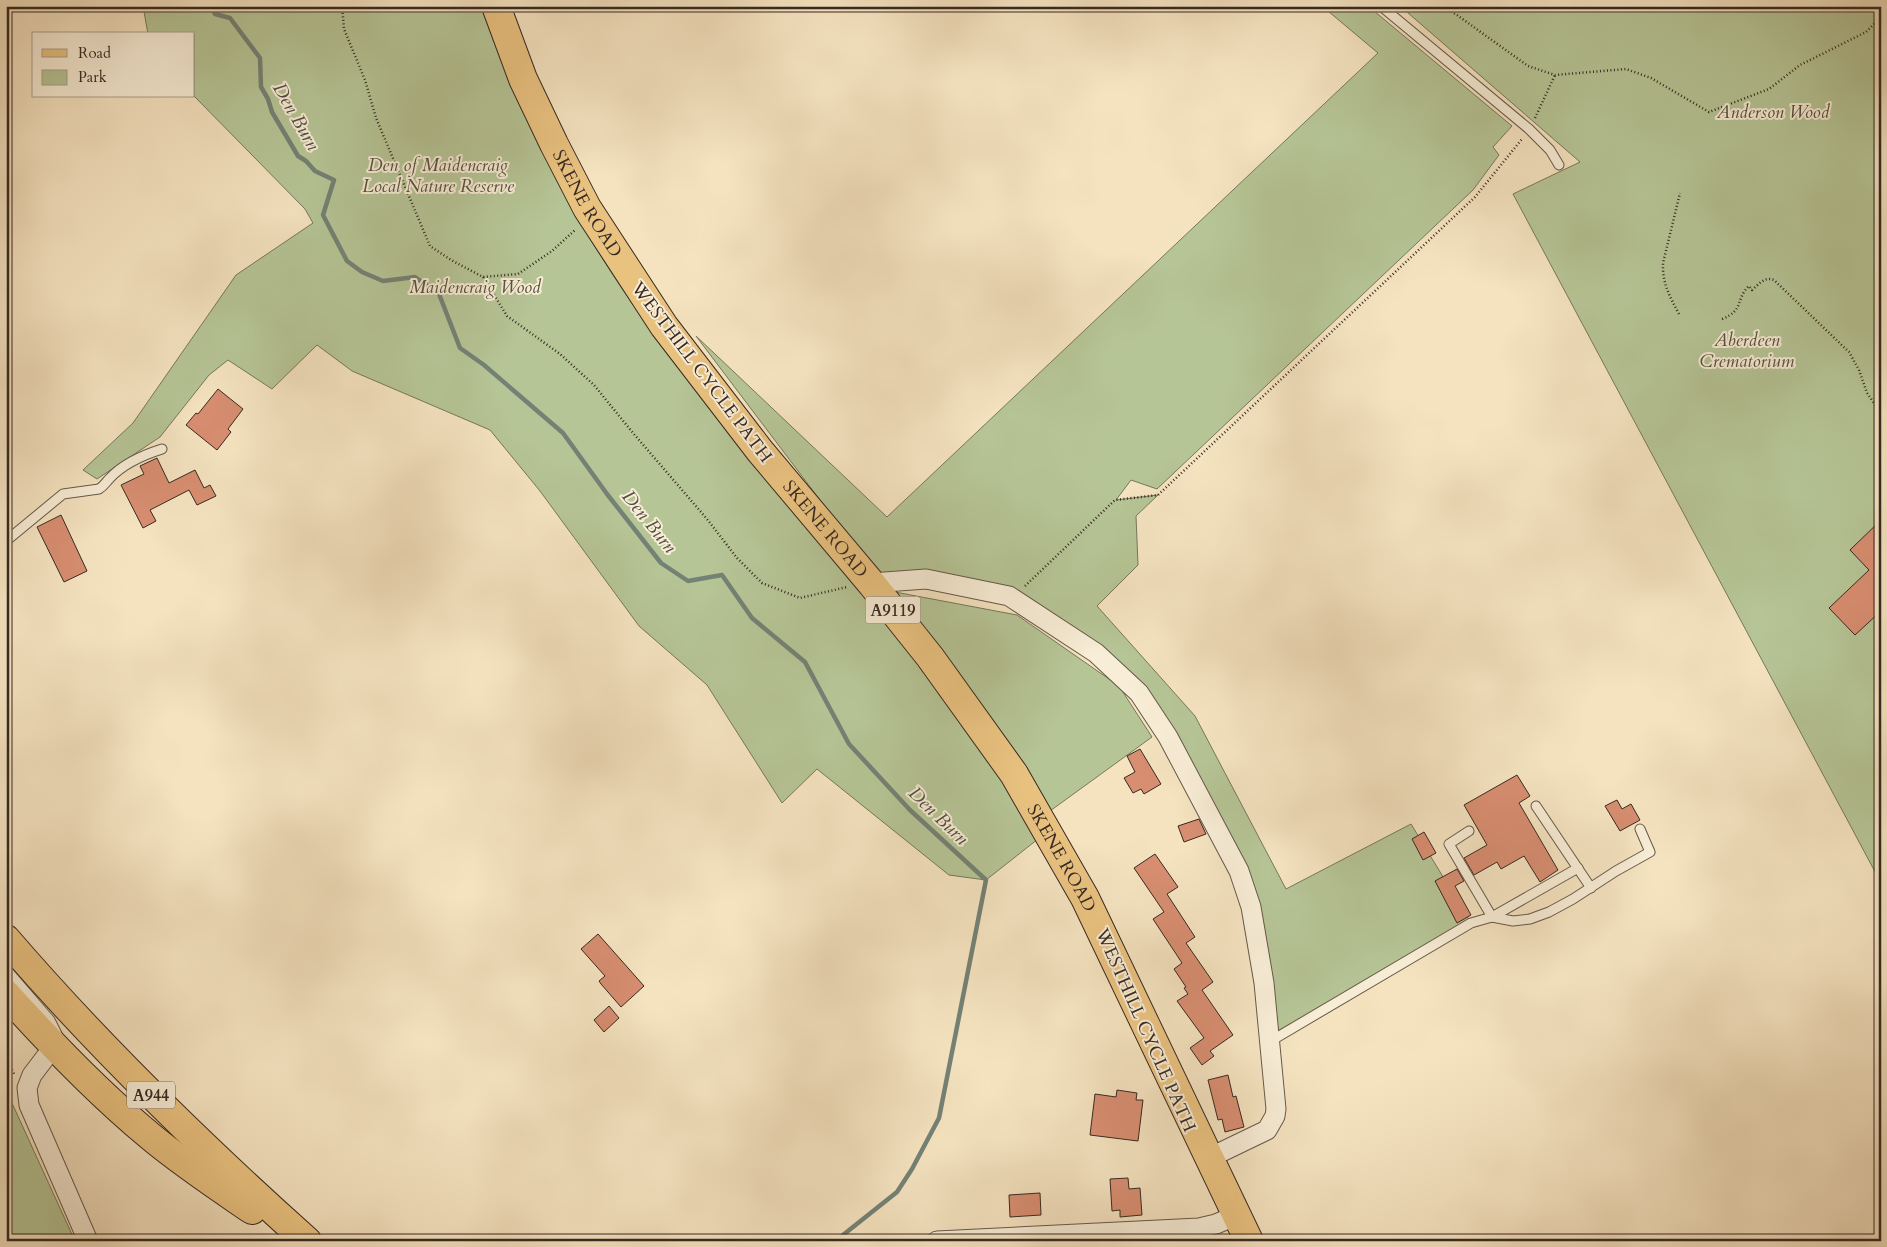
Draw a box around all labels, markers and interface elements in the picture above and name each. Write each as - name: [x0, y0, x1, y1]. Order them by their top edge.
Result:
- legend: [32, 32, 195, 98]
- text: Road: [78, 43, 111, 63]
- text: Park: [78, 67, 107, 87]
- water label: Den Burn: [266, 78, 326, 156]
- park label: Anderson Wood: [1716, 100, 1831, 125]
- street label: SKENE ROAD: [546, 146, 628, 262]
- park label: Den of Maidencraig Local Nature Reserve: [362, 153, 515, 199]
- park label: Maidencraig Wood: [409, 275, 542, 300]
- street label: WESTHILL CYCLE PATH: [625, 276, 778, 468]
- park label: Aberdeen Crematorium: [1700, 328, 1795, 374]
- street label: SKENE ROAD: [777, 475, 873, 583]
- water label: Den Burn: [616, 485, 683, 559]
- road number: A9119: [866, 596, 920, 624]
- water label: Den Burn: [903, 781, 975, 851]
- street label: SKENE ROAD: [1021, 800, 1102, 916]
- street label: WESTHILL CYCLE PATH: [1089, 923, 1202, 1136]
- road number: A944: [127, 1082, 175, 1108]

